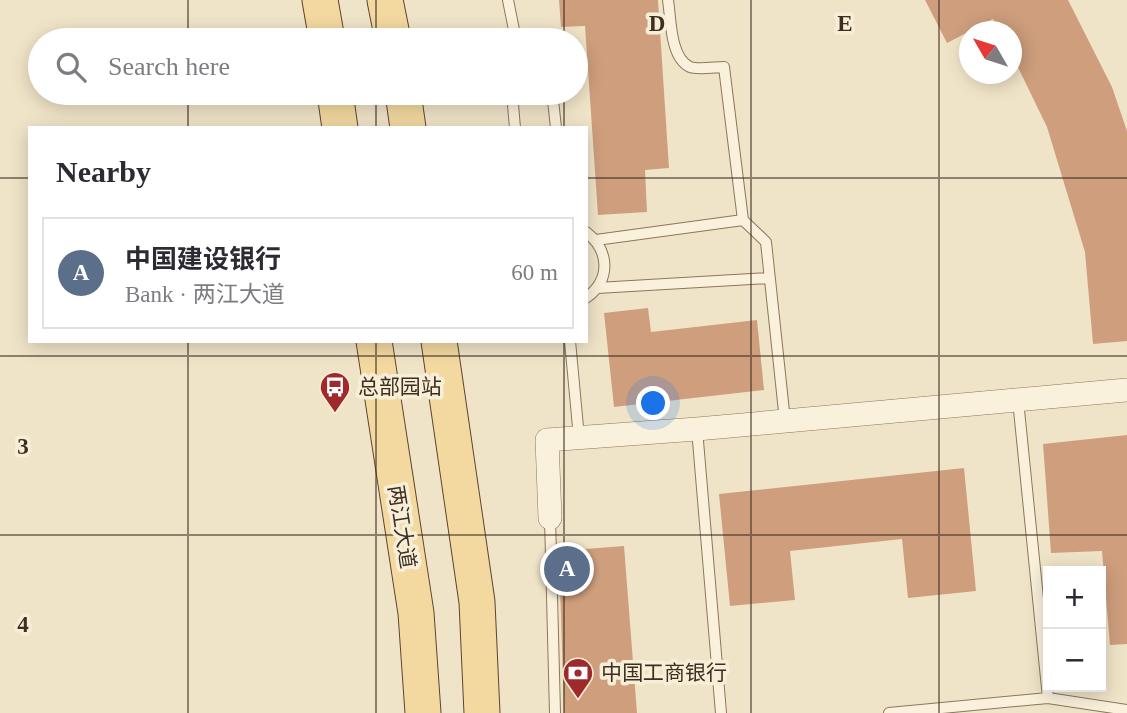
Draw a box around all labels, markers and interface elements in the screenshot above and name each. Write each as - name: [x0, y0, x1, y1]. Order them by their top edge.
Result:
- text: D: [649, 11, 665, 36]
- text: E: [837, 11, 853, 36]
- north arrow: [959, 21, 1022, 84]
- search box: [28, 28, 588, 105]
- icon: search: [52, 48, 90, 86]
- text: Search here: [108, 52, 230, 81]
- text: Nearby: [56, 155, 151, 188]
- text: 中国建设银行: [125, 245, 281, 274]
- text: A: [73, 260, 89, 285]
- text: 60 m: [511, 260, 558, 285]
- text: Bank · 两江大道: [125, 282, 285, 307]
- bus stop icon: 总部园站: [318, 370, 352, 414]
- place label: 总部园站: [358, 375, 442, 399]
- your location: [636, 386, 670, 420]
- text: 3: [17, 434, 29, 459]
- street label: 两江大道: [384, 484, 420, 570]
- pin: A: [544, 543, 590, 595]
- map controls: [1043, 566, 1106, 692]
- button: +: [1043, 566, 1106, 629]
- text: 4: [17, 612, 29, 637]
- button: −: [1043, 629, 1106, 692]
- bank icon: 中国工商银行: [561, 656, 595, 700]
- place label: 中国工商银行: [601, 661, 727, 685]

